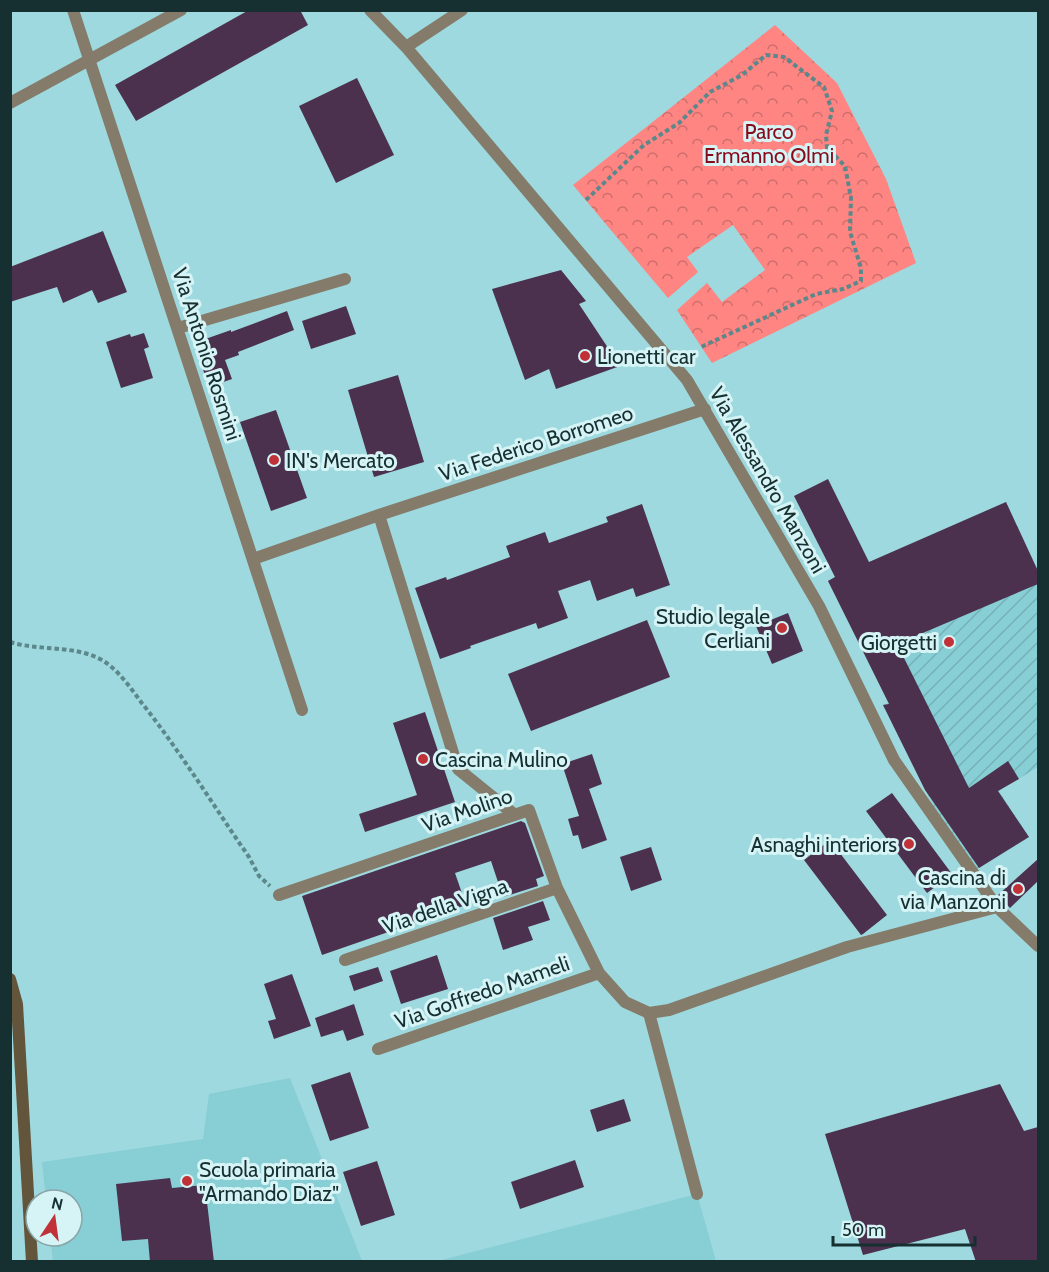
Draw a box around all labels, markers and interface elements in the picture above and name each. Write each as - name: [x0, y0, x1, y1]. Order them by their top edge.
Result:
- park label: Parco Ermanno Olmi: [704, 119, 834, 168]
- street label: Via Antonio Rosmini: [167, 265, 247, 443]
- place label: Lionetti car: [597, 344, 696, 369]
- marker: Lionetti car: [578, 349, 592, 363]
- street label: Via Alessandro Manzoni: [704, 382, 832, 578]
- street label: Via Federico Borromeo: [436, 400, 636, 486]
- place label: IN's Mercato: [286, 448, 395, 473]
- marker: IN's Mercato: [267, 453, 281, 467]
- place label: Studio legale Cerliani: [656, 604, 770, 653]
- marker: Studio legale Cerliani: [775, 621, 789, 635]
- place label: Giorgetti: [861, 630, 937, 655]
- marker: Giorgetti: [942, 635, 956, 649]
- place label: Cascina Mulino: [435, 747, 568, 772]
- marker: Cascina Mulino: [416, 752, 430, 766]
- street label: Via Molino: [418, 783, 516, 837]
- place label: Asnaghi interiors: [751, 832, 897, 857]
- marker: Asnaghi interiors: [902, 837, 916, 851]
- place label: Cascina di via Manzoni: [900, 865, 1006, 914]
- street label: Via della Vigna: [379, 873, 511, 939]
- marker: Cascina di via Manzoni: [1011, 882, 1025, 896]
- street label: Via Goffredo Mameli: [391, 950, 573, 1034]
- place label: Scuola primaria "Armando Diaz": [199, 1157, 339, 1206]
- marker: Scuola primaria "Armando Diaz": [180, 1174, 194, 1188]
- north arrow: [24, 1188, 84, 1248]
- text: N: [50, 1193, 65, 1214]
- scale bar: [833, 1209, 976, 1247]
- text: 50 m: [842, 1219, 884, 1241]

